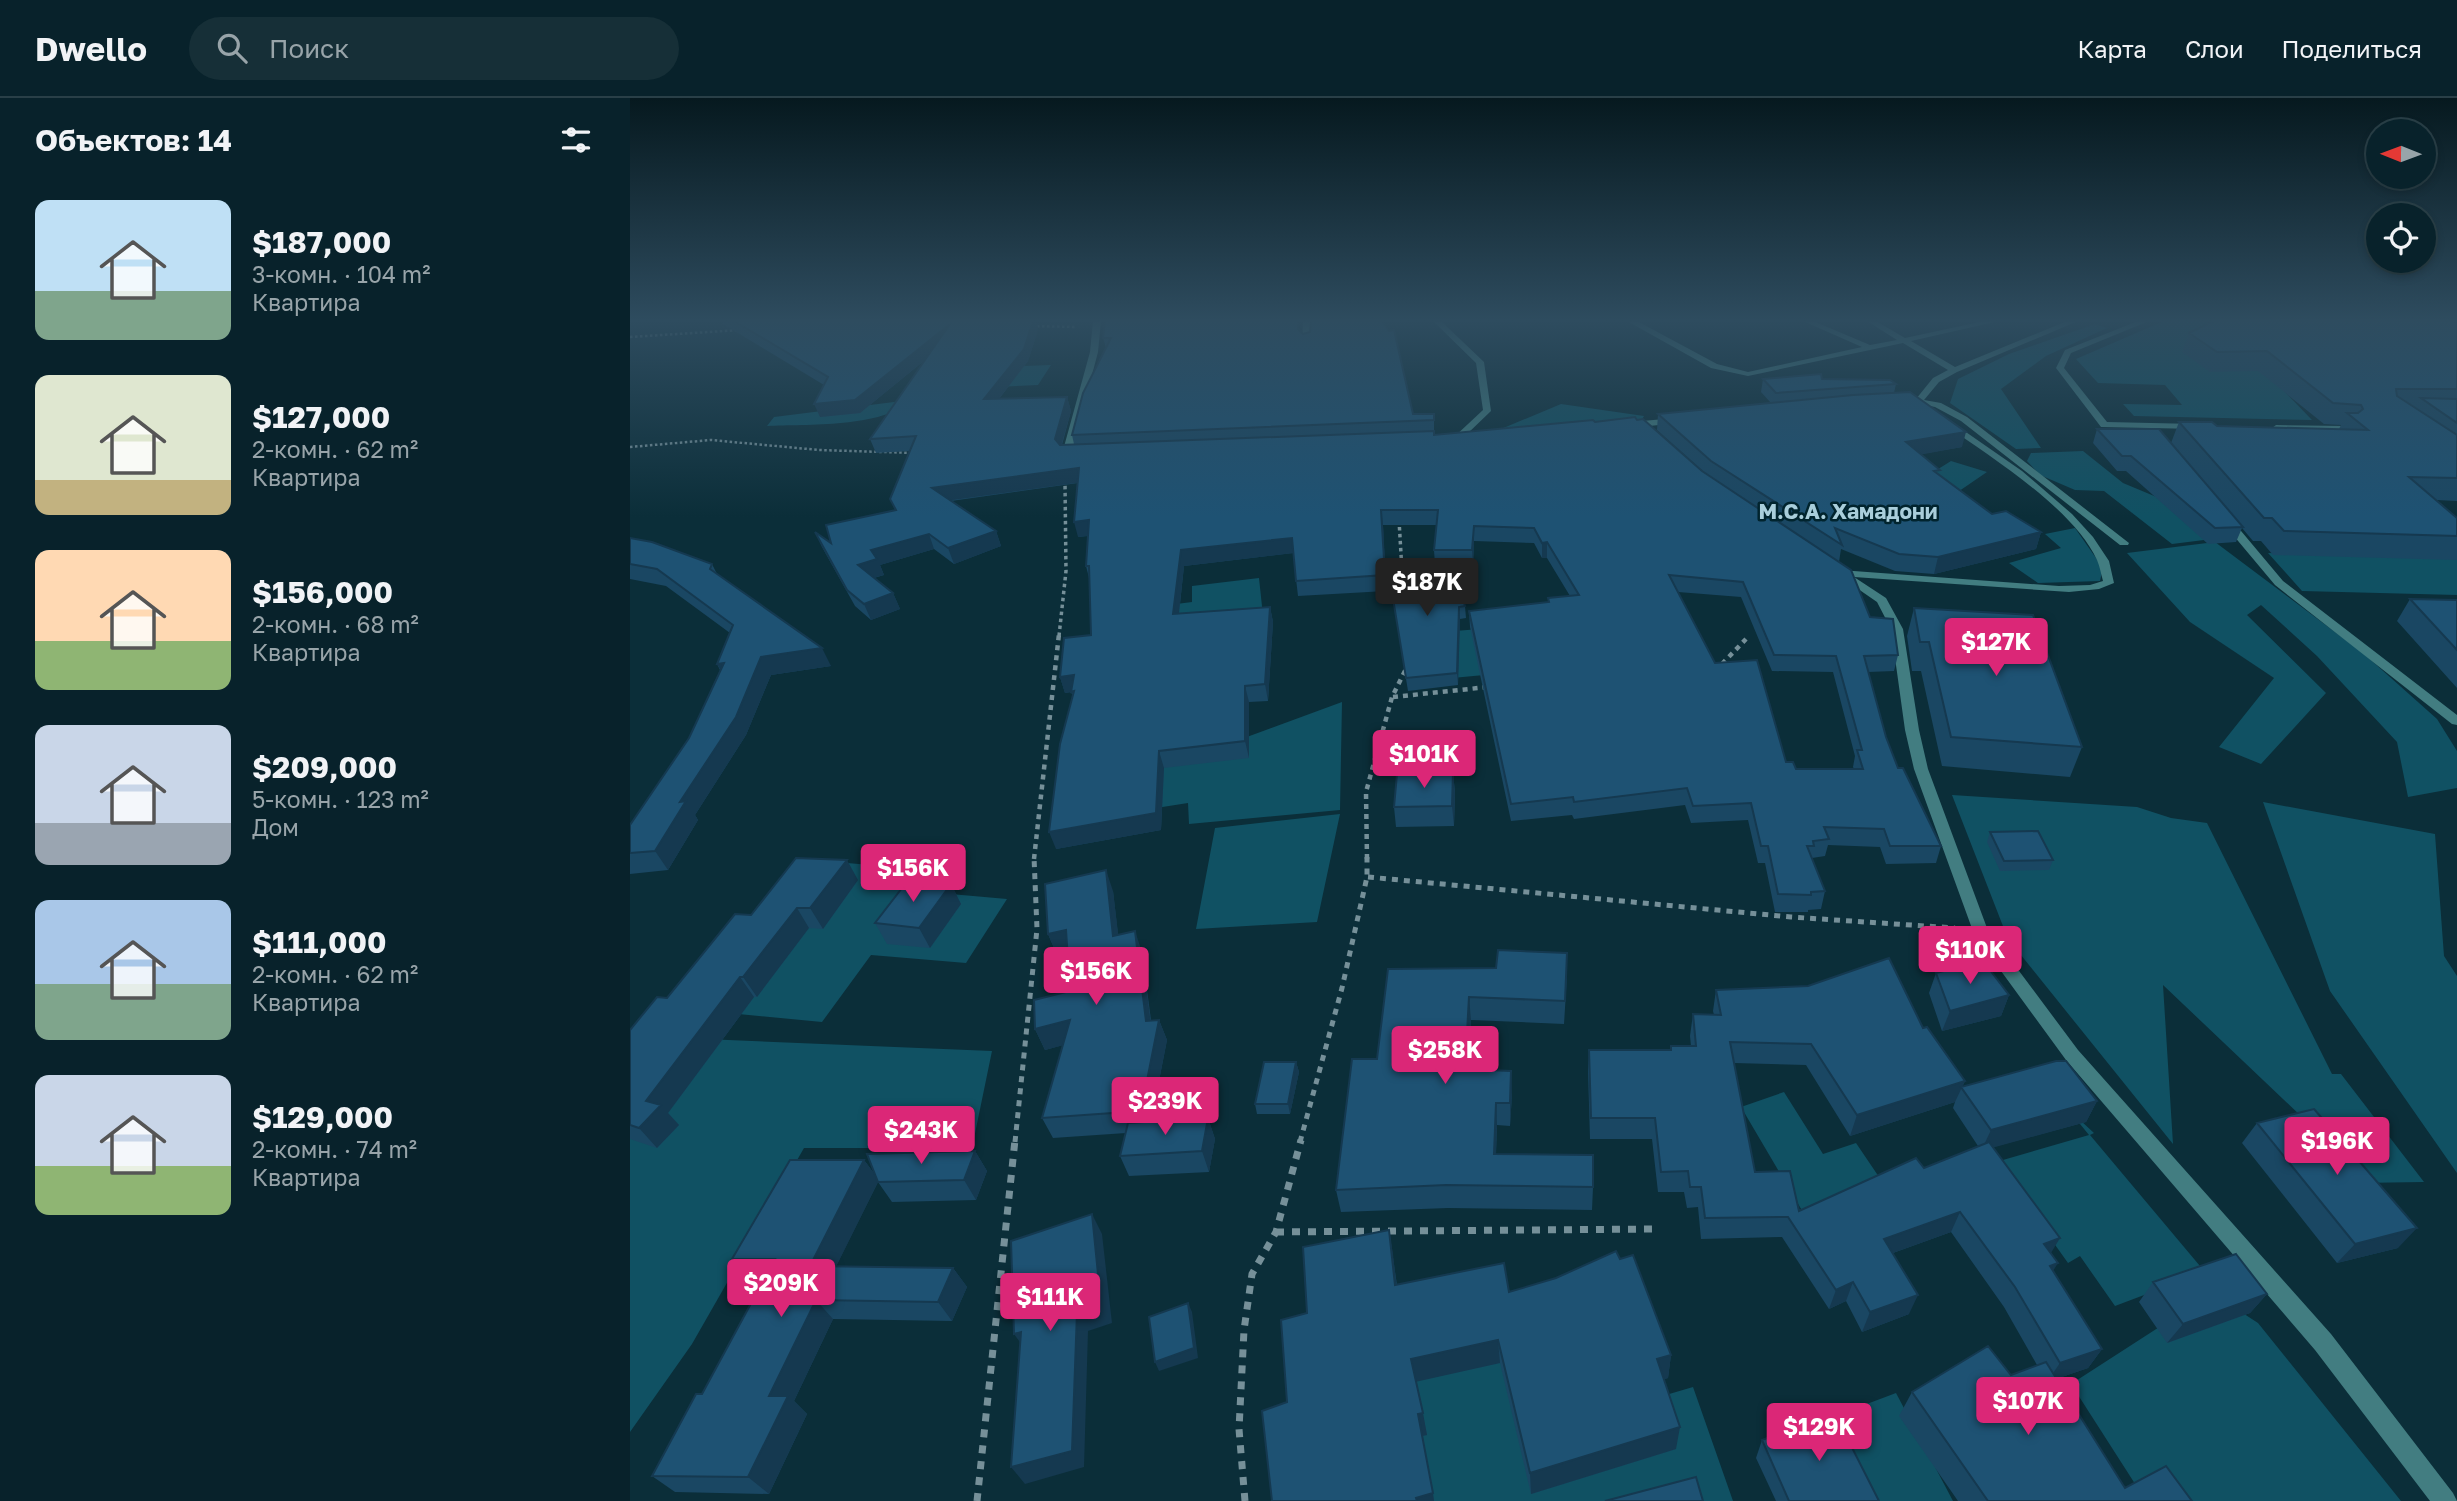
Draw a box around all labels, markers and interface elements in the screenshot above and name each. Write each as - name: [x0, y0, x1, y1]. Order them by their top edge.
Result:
- search box: [189, 17, 679, 80]
- text: Dwello: [35, 29, 147, 68]
- icon: search: [213, 29, 251, 67]
- text: Поиск: [269, 33, 349, 64]
- text: Карта: [2077, 34, 2147, 63]
- text: Слои: [2185, 34, 2244, 63]
- text: Поделиться: [2282, 34, 2422, 63]
- north arrow: [2366, 119, 2436, 189]
- map controls: [2366, 119, 2436, 273]
- icon: filters: [557, 121, 595, 159]
- text: Объектов: 14: [35, 122, 232, 158]
- button: locate: [2366, 203, 2436, 273]
- text: $187,000: [252, 224, 391, 260]
- icon: home: [91, 228, 175, 312]
- text: 3-комн. · 104 m²: [252, 260, 430, 288]
- text: Квартира: [252, 288, 360, 316]
- text: $127,000: [252, 399, 390, 435]
- icon: home: [91, 403, 175, 487]
- text: 2-комн. · 62 m²: [252, 435, 418, 463]
- text: Квартира: [252, 463, 360, 491]
- district label: М.С.А. Хамадони: [1758, 498, 1938, 524]
- pin: $187K: [1378, 559, 1476, 618]
- text: $187K: [1391, 567, 1463, 595]
- text: $156,000: [252, 574, 393, 610]
- icon: home: [91, 578, 175, 662]
- text: 2-комн. · 68 m²: [252, 610, 419, 638]
- pin: $127K: [1947, 618, 2045, 678]
- text: $127K: [1961, 627, 2031, 655]
- text: Квартира: [252, 638, 360, 666]
- pin: $101K: [1375, 730, 1473, 790]
- text: $101K: [1389, 739, 1459, 767]
- text: $209,000: [252, 749, 397, 785]
- icon: home: [91, 753, 175, 837]
- text: 5-комн. · 123 m²: [252, 785, 429, 813]
- text: Дом: [252, 813, 299, 841]
- pin: $156K: [864, 844, 962, 904]
- text: $156K: [877, 853, 949, 881]
- text: $111,000: [252, 924, 387, 960]
- pin: $110K: [1921, 926, 2019, 986]
- icon: home: [91, 928, 175, 1012]
- text: $110K: [1935, 935, 2005, 963]
- pin: $156K: [1047, 948, 1145, 1007]
- text: $156K: [1060, 956, 1132, 984]
- text: 2-комн. · 62 m²: [252, 960, 418, 988]
- text: Квартира: [252, 988, 360, 1016]
- pin: $258K: [1396, 1026, 1494, 1086]
- text: $258K: [1408, 1035, 1482, 1063]
- pin: $239K: [1116, 1077, 1214, 1137]
- text: $239K: [1128, 1086, 1202, 1114]
- text: $129,000: [252, 1099, 393, 1135]
- icon: home: [91, 1103, 175, 1187]
- pin: $243K: [872, 1107, 970, 1166]
- text: $243K: [884, 1115, 958, 1143]
- pin: $196K: [2288, 1118, 2386, 1177]
- text: $196K: [2300, 1126, 2374, 1154]
- text: 2-комн. · 74 m²: [252, 1135, 417, 1163]
- text: Квартира: [252, 1163, 360, 1191]
- pin: $209K: [732, 1260, 830, 1319]
- text: $209K: [743, 1268, 819, 1296]
- pin: $111K: [1001, 1274, 1099, 1333]
- text: $111K: [1016, 1282, 1084, 1310]
- pin: $107K: [1979, 1378, 2077, 1437]
- text: $107K: [1992, 1386, 2064, 1414]
- pin: $129K: [1770, 1404, 1868, 1463]
- text: $129K: [1783, 1412, 1855, 1440]

